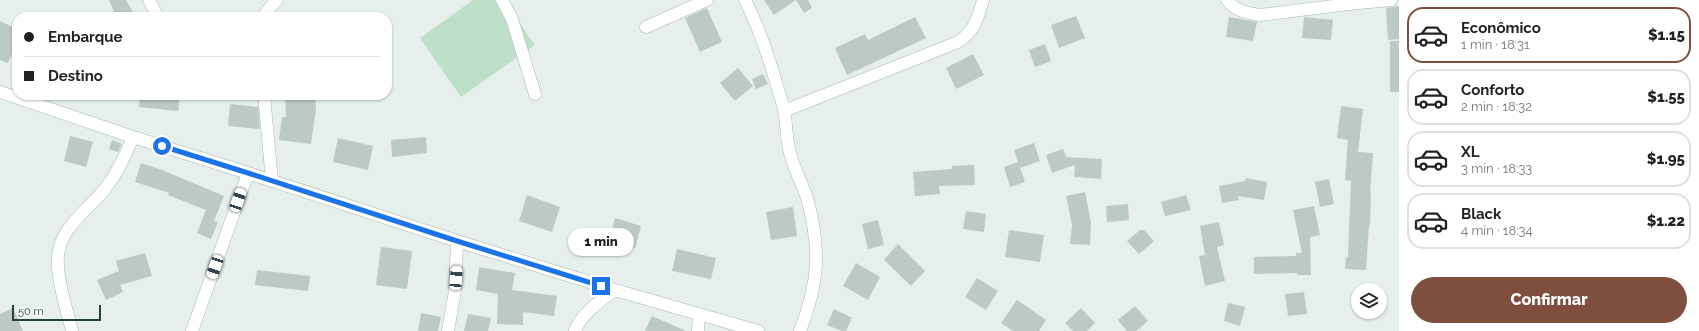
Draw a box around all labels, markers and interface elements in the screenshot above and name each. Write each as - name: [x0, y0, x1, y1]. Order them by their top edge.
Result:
- icon: car: [1413, 17, 1449, 53]
- text: Econômico: [1461, 19, 1541, 37]
- text: $1.15: [1648, 26, 1685, 44]
- text: Embarque: [48, 28, 123, 46]
- text: 1 min · 18:31: [1461, 37, 1530, 52]
- text: Destino: [48, 67, 103, 85]
- icon: car: [1413, 79, 1449, 115]
- text: Conforto: [1461, 81, 1524, 99]
- text: $1.55: [1647, 88, 1685, 106]
- text: 2 min · 18:32: [1461, 99, 1532, 114]
- route start: [153, 137, 171, 155]
- icon: car: [1413, 141, 1449, 177]
- text: XL: [1461, 143, 1479, 161]
- text: $1.95: [1647, 150, 1685, 168]
- text: 3 min · 18:33: [1461, 161, 1532, 176]
- car: [228, 187, 248, 213]
- icon: car: [1413, 203, 1449, 239]
- text: Black: [1461, 205, 1501, 223]
- text: $1.22: [1647, 212, 1685, 230]
- text: 4 min · 18:34: [1461, 223, 1533, 238]
- callout: 1 min: [568, 228, 634, 256]
- text: 1 min: [584, 234, 618, 249]
- car: [205, 254, 225, 280]
- car: [449, 266, 463, 290]
- route end: [592, 277, 610, 295]
- button: Confirmar: [1411, 277, 1687, 323]
- map controls: [1351, 283, 1387, 319]
- button: layers: [1351, 283, 1387, 319]
- scale bar: [12, 303, 101, 322]
- text: 50 m: [18, 305, 44, 318]

